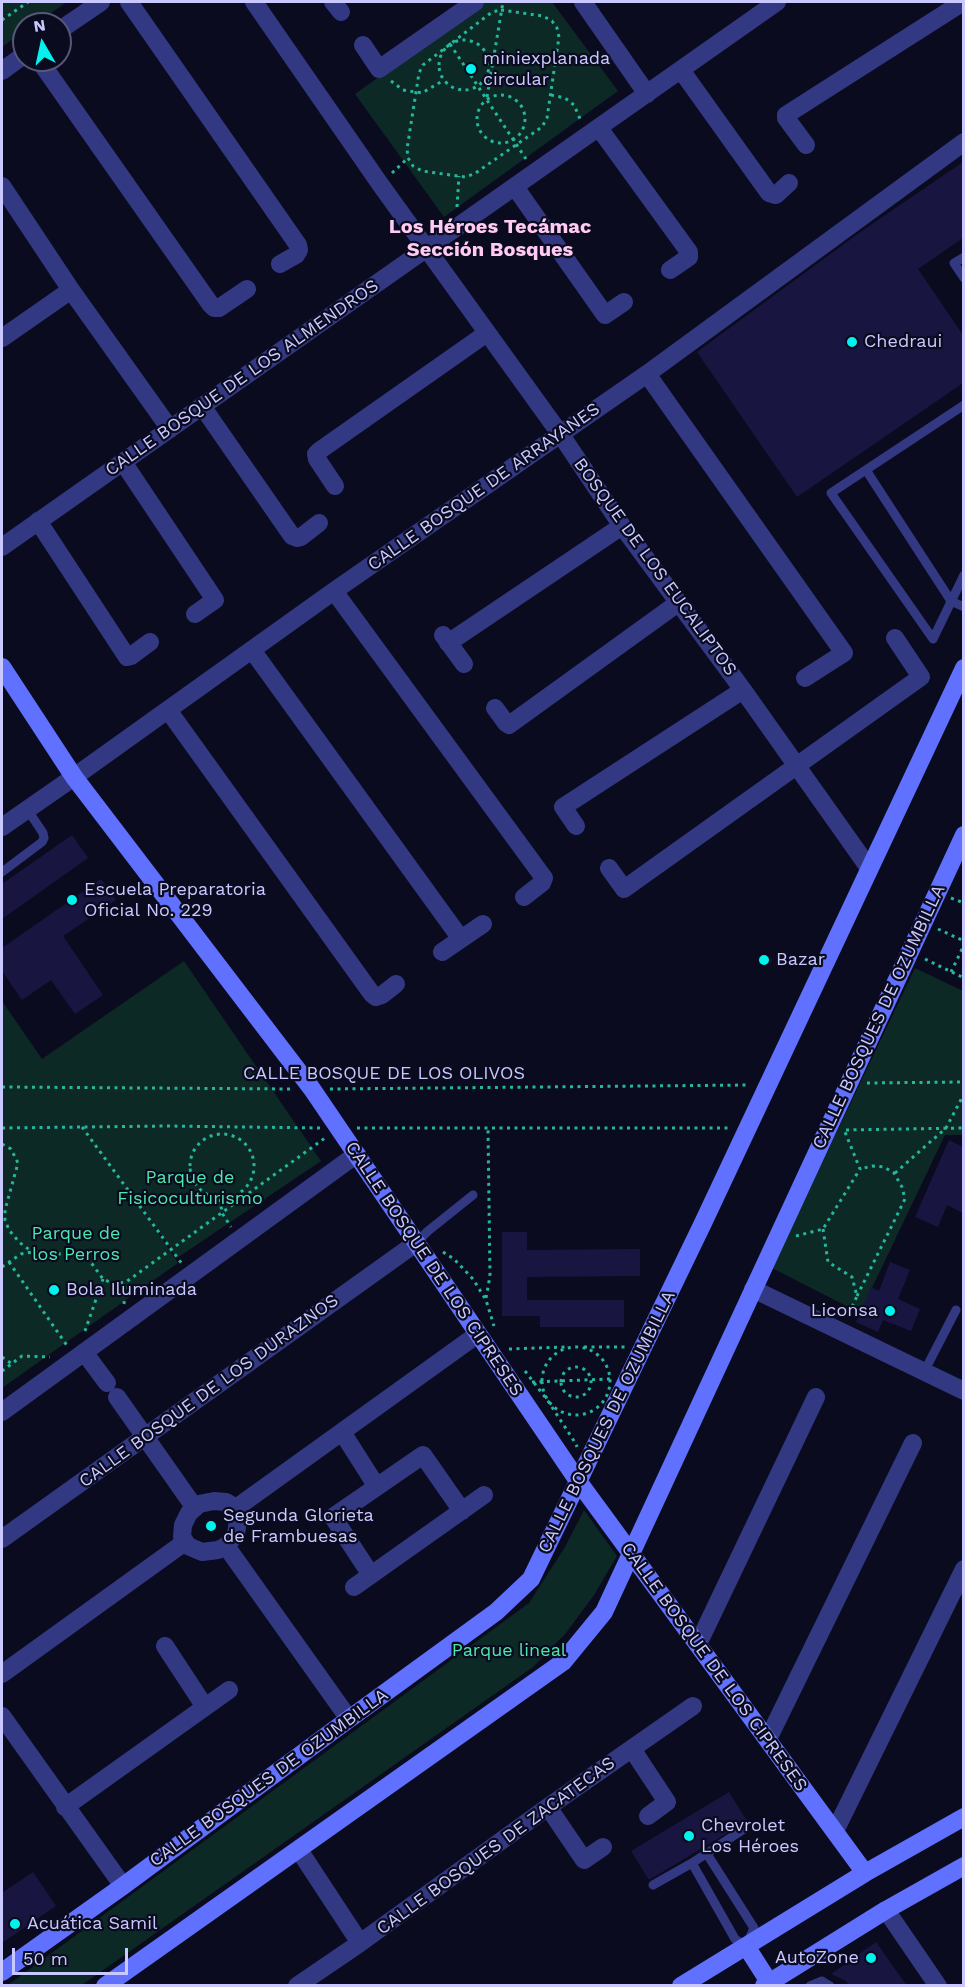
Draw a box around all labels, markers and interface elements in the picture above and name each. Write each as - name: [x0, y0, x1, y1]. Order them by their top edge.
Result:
- north arrow: [12, 12, 72, 72]
- text: N: [32, 15, 47, 36]
- place label: miniexplanada circular: [483, 48, 610, 90]
- marker: miniexplanada circular: [464, 62, 478, 76]
- district label: Los Héroes Tecámac Sección Bosques: [389, 215, 591, 262]
- street label: CALLE BOSQUE DE LOS ALMENDROS: [101, 275, 383, 481]
- place label: Chedraui: [864, 331, 942, 353]
- marker: Chedraui: [845, 335, 859, 349]
- street label: CALLE BOSQUE DE ARRAYANES: [364, 398, 604, 576]
- street label: BOSQUE DE LOS EUCALIPTOS: [569, 454, 741, 680]
- place label: Escuela Preparatoria Oficial No. 229: [84, 879, 266, 922]
- street label: CALLE BOSQUES DE OZUMBILLA: [808, 881, 950, 1153]
- marker: Escuela Preparatoria Oficial No. 229: [65, 893, 79, 907]
- place label: Bazar: [776, 949, 825, 971]
- marker: Bazar: [757, 953, 771, 967]
- street label: CALLE BOSQUE DE LOS OLIVOS: [243, 1063, 525, 1085]
- street label: CALLE BOSQUE DE LOS CIPRESES: [340, 1137, 528, 1401]
- park label: Parque de Fisicoculturismo: [117, 1167, 263, 1210]
- park label: Parque de los Perros: [32, 1223, 120, 1266]
- place label: Bola Iluminada: [66, 1279, 197, 1301]
- marker: Bola Iluminada: [47, 1283, 61, 1297]
- street label: CALLE BOSQUES DE OZUMBILLA: [534, 1287, 680, 1557]
- street label: CALLE BOSQUE DE LOS DURAZNOS: [75, 1290, 343, 1492]
- place label: Liconsa: [811, 1300, 878, 1322]
- marker: Liconsa: [883, 1304, 897, 1318]
- place label: Segunda Glorieta de Frambuesas: [223, 1505, 374, 1547]
- marker: Segunda Glorieta de Frambuesas: [204, 1519, 218, 1533]
- street label: CALLE BOSQUE DE LOS CIPRESES: [616, 1538, 812, 1796]
- park label: Parque lineal: [452, 1640, 566, 1662]
- street label: CALLE BOSQUES DE OZUMBILLA: [146, 1684, 392, 1872]
- street label: CALLE BOSQUES DE ZACATECAS: [373, 1752, 619, 1940]
- place label: Chevrolet Los Héroes: [701, 1815, 799, 1858]
- marker: Chevrolet Los Héroes: [682, 1829, 696, 1843]
- place label: Acuática Samil: [27, 1913, 157, 1935]
- marker: Acuática Samil: [8, 1917, 22, 1931]
- scale bar: [15, 1936, 130, 1974]
- place label: AutoZone: [775, 1947, 859, 1969]
- text: 50 m: [23, 1948, 68, 1969]
- marker: AutoZone: [864, 1951, 878, 1965]

